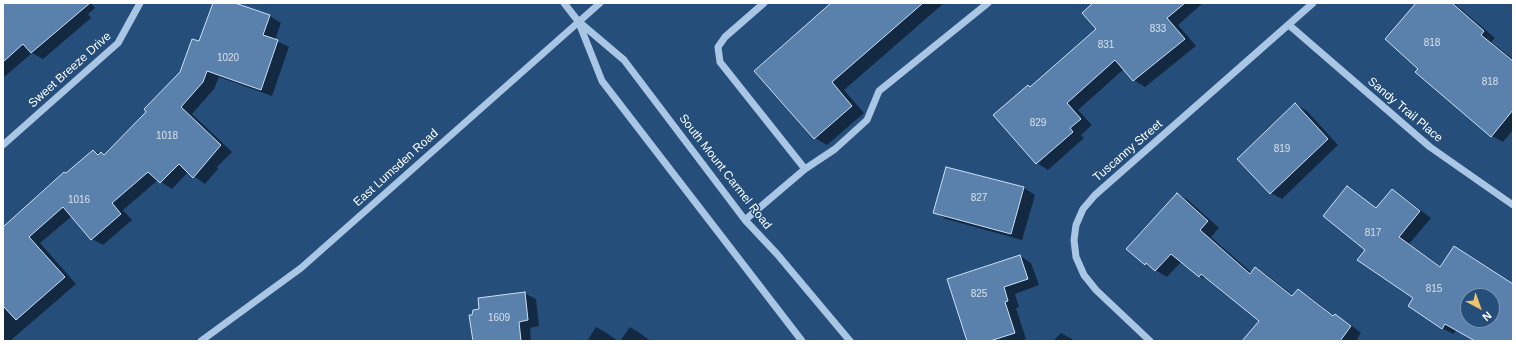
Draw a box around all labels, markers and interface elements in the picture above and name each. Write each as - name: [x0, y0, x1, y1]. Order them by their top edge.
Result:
- house number: 833: [1150, 23, 1166, 35]
- street label: Sweet Breeze Drive: [26, 29, 114, 111]
- house number: 818: [1424, 37, 1440, 49]
- house number: 831: [1098, 39, 1114, 51]
- house number: 1020: [217, 52, 239, 64]
- street label: Sandy Trail Place: [1365, 74, 1445, 146]
- house number: 818: [1482, 76, 1498, 88]
- street label: South Mount Carmel Road: [676, 112, 774, 232]
- house number: 829: [1030, 117, 1046, 129]
- street label: Tuscanny Street: [1090, 117, 1166, 185]
- street label: East Lumsden Road: [351, 126, 441, 210]
- house number: 1018: [156, 130, 178, 142]
- house number: 819: [1274, 143, 1290, 155]
- house number: 827: [971, 192, 987, 204]
- house number: 1016: [68, 194, 90, 206]
- house number: 817: [1365, 227, 1381, 239]
- house number: 815: [1426, 283, 1442, 295]
- house number: 825: [971, 288, 987, 300]
- north arrow: [1460, 288, 1500, 328]
- text: N: [1480, 309, 1494, 323]
- house number: 1609: [488, 312, 510, 324]

